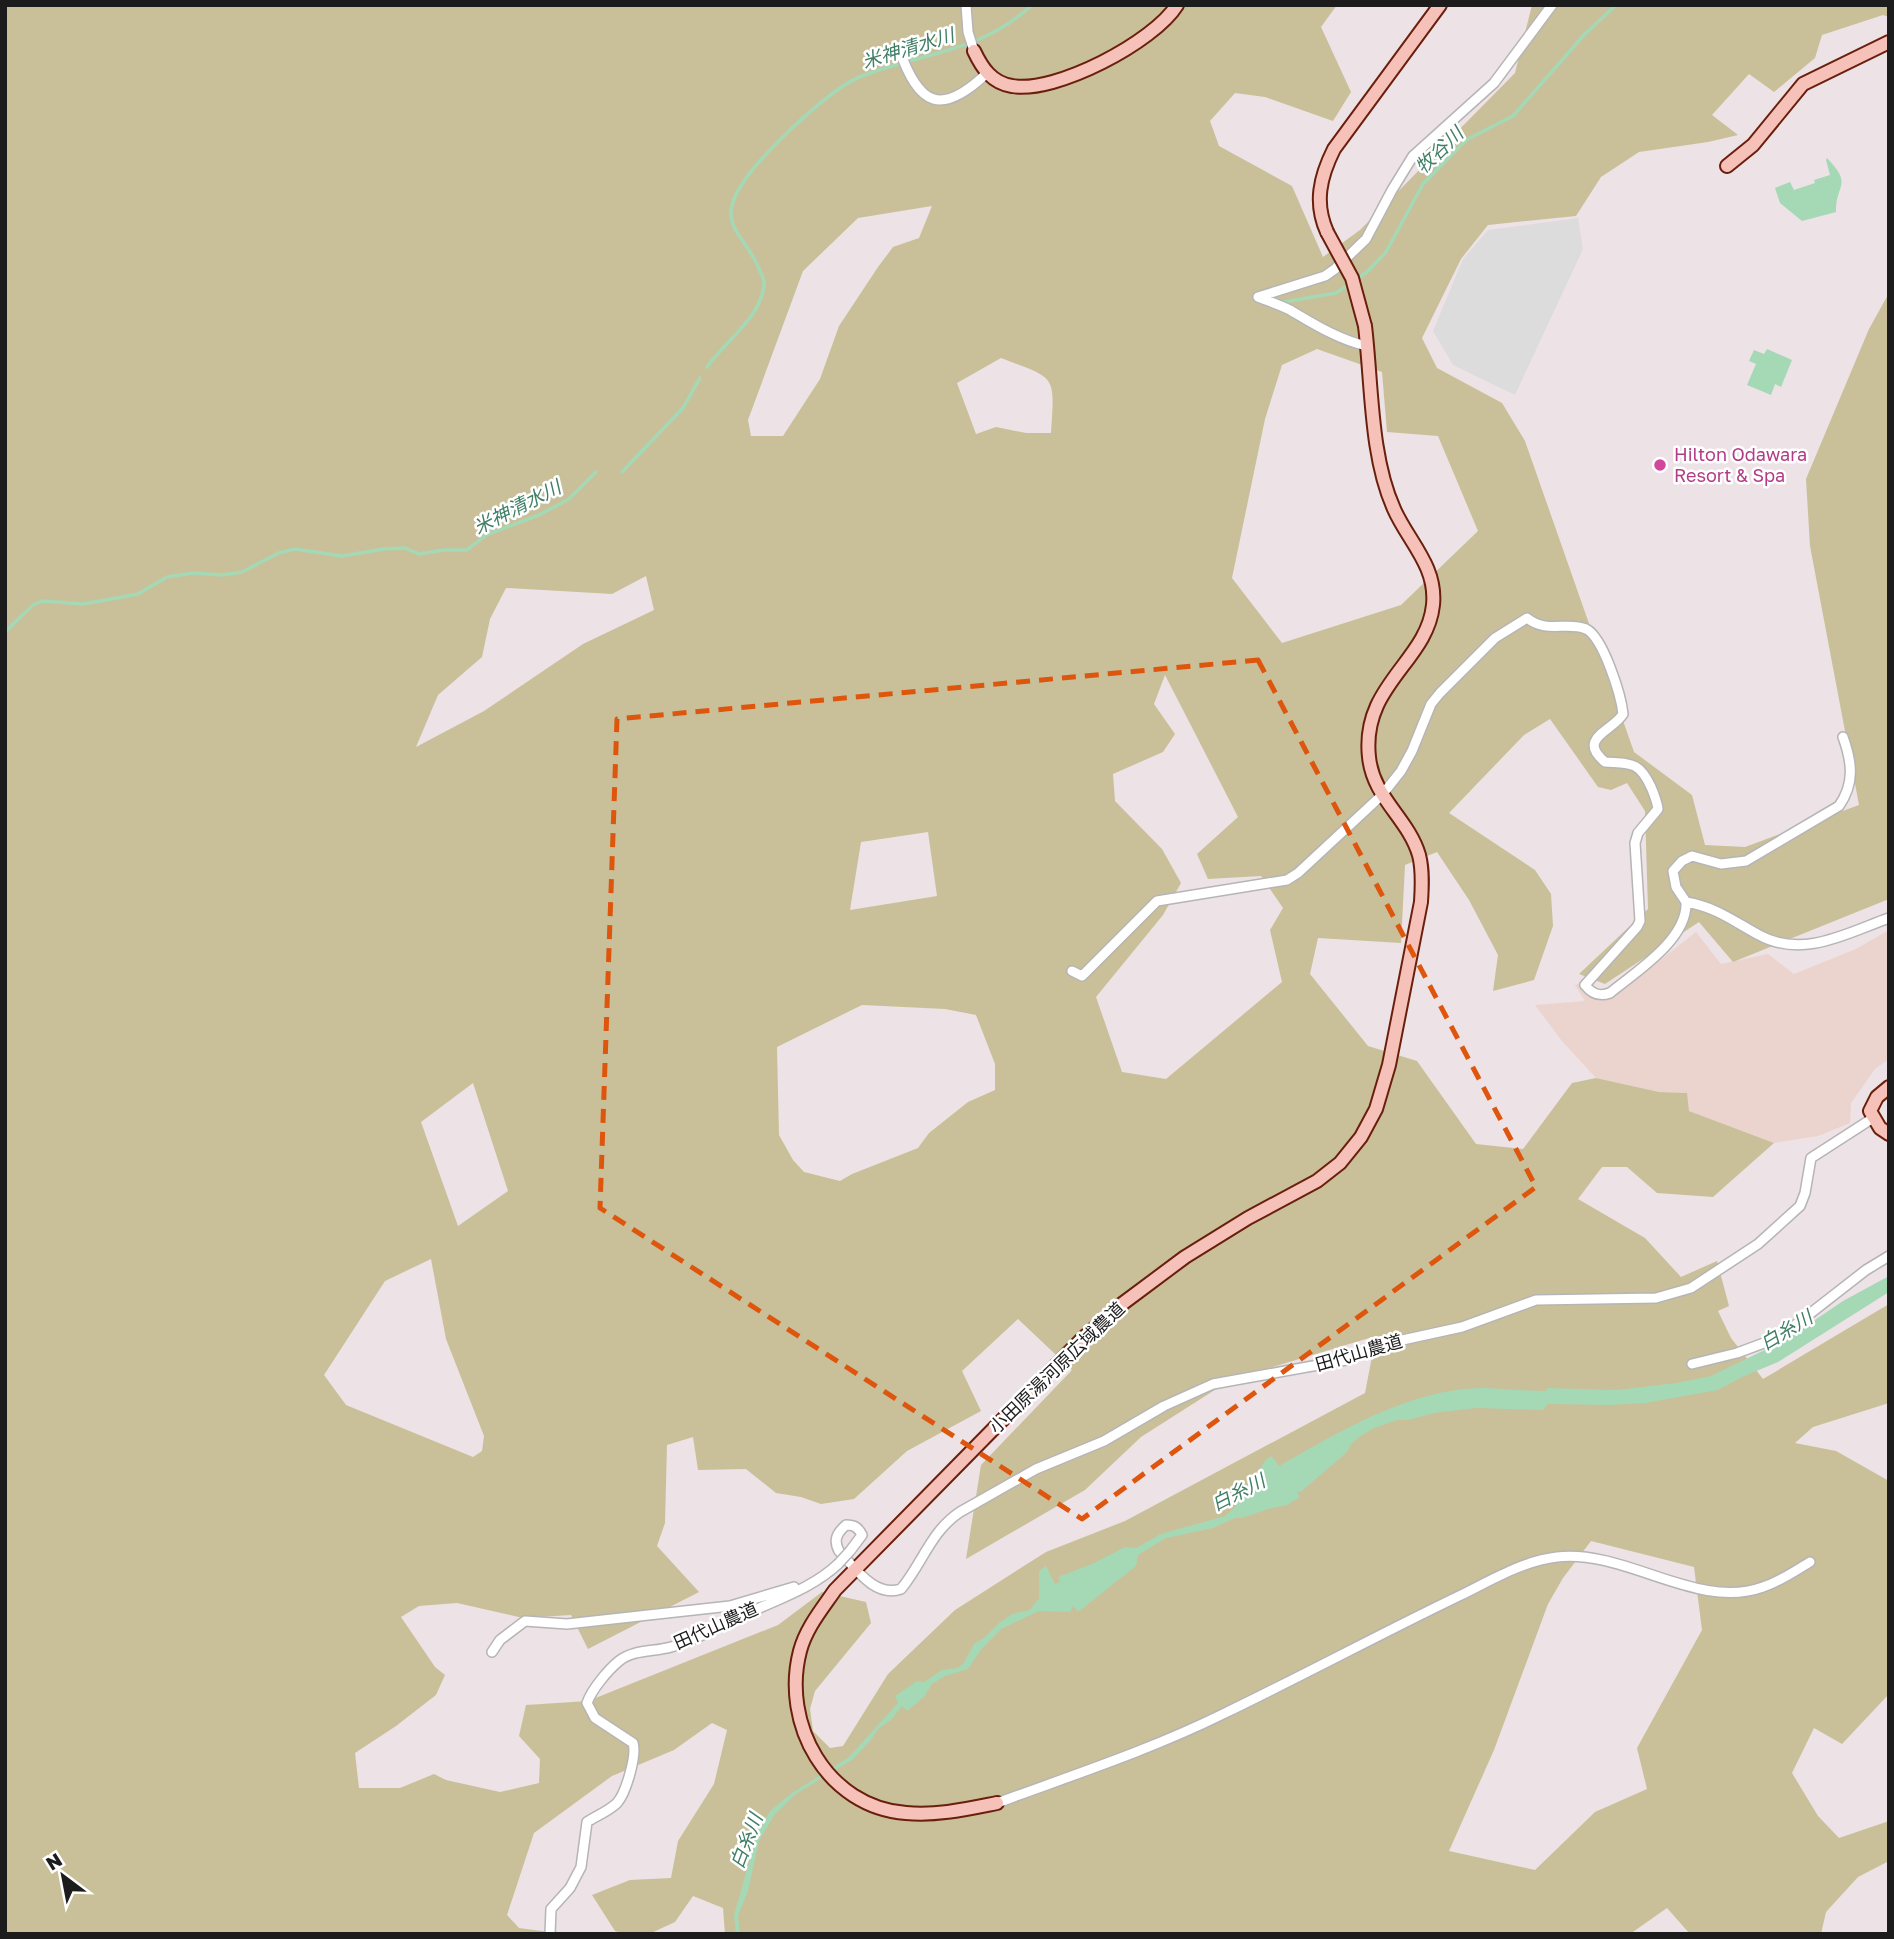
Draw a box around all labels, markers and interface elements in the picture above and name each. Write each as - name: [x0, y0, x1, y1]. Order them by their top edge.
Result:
- water label: 米神清水川: [859, 22, 959, 72]
- water label: 牧谷川: [1410, 120, 1469, 178]
- place label: Hilton Odawara Resort & Spa: [1674, 443, 1807, 486]
- marker: Hilton Odawara Resort & Spa: [1652, 457, 1668, 473]
- water label: 米神清水川: [469, 474, 566, 538]
- street label: 小田原湯河原広域農道: [984, 1297, 1129, 1438]
- water label: 白糸川: [1755, 1304, 1818, 1354]
- street label: 田代山農道: [1312, 1329, 1405, 1375]
- water label: 白糸川: [1207, 1467, 1270, 1515]
- street label: 田代山農道: [670, 1597, 761, 1653]
- water label: 白糸川: [725, 1808, 767, 1872]
- north arrow: [28, 1841, 98, 1911]
- text: N: [42, 1848, 66, 1875]

